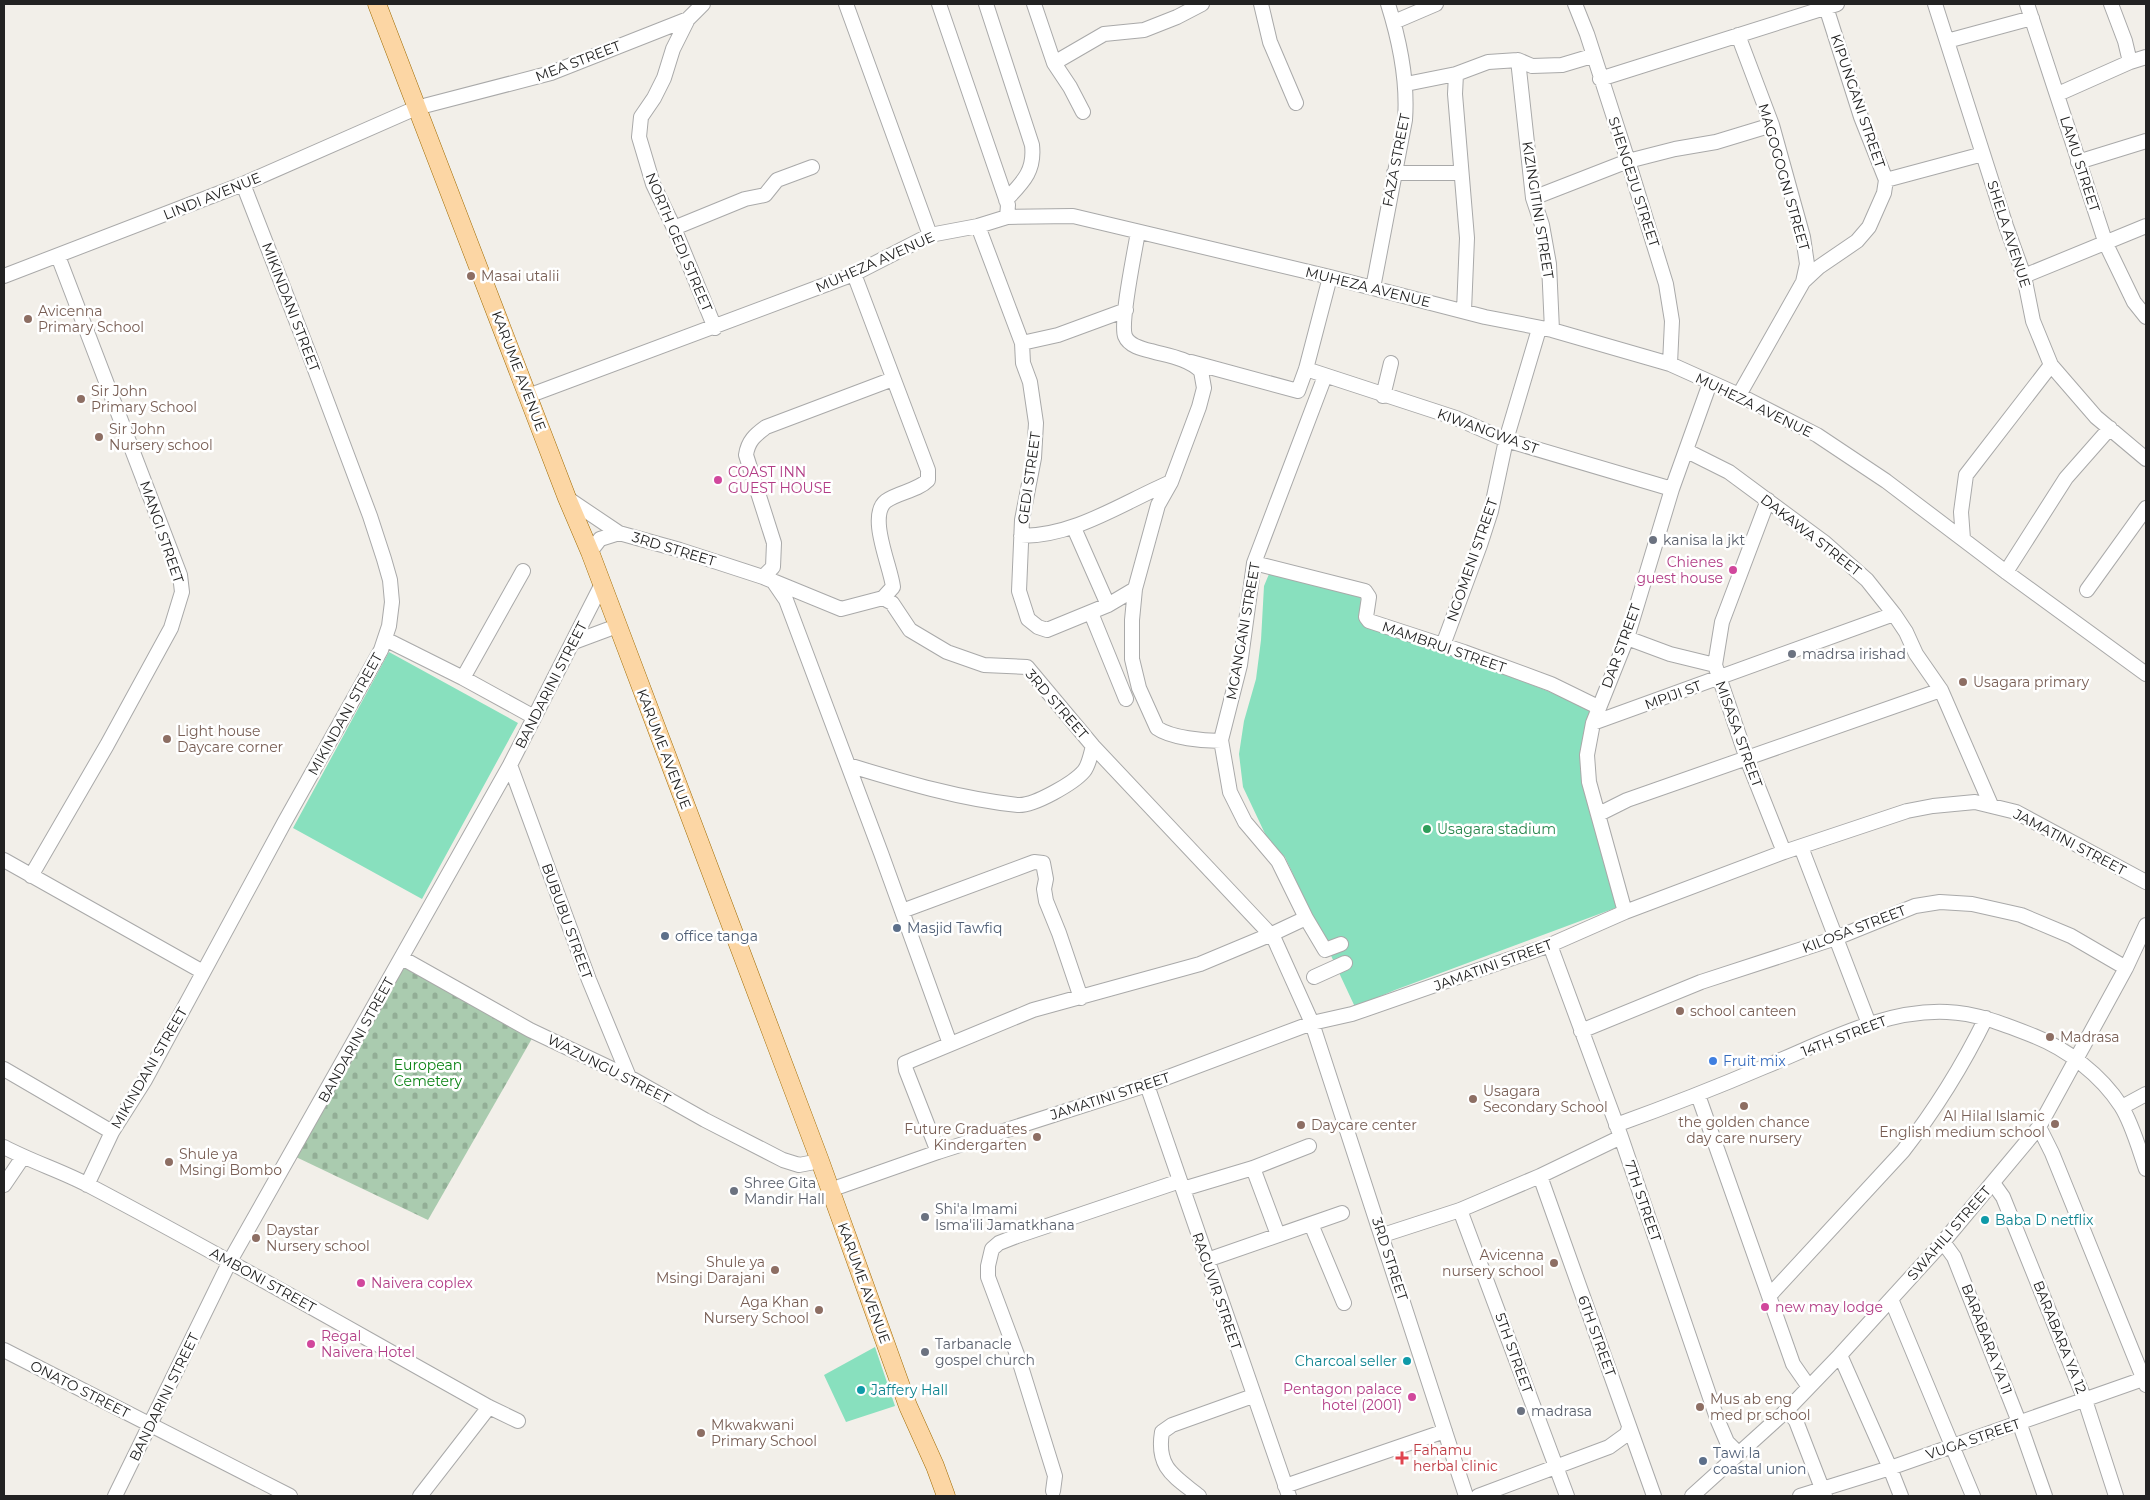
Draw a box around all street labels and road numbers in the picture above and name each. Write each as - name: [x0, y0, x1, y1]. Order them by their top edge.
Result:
- street label: KIPUNGANI STREET: [1827, 32, 1889, 170]
- street label: MEA STREET: [533, 36, 623, 86]
- street label: MAGOGOGNI STREET: [1754, 102, 1814, 252]
- street label: FAZA STREET: [1378, 112, 1414, 208]
- street label: LAMU STREET: [2056, 114, 2104, 214]
- street label: SHENGEJU STREET: [1604, 115, 1664, 249]
- street label: KIZINGITINI STREET: [1518, 140, 1558, 280]
- street label: LINDI AVENUE: [161, 168, 263, 224]
- street label: NORTH GEDI STREET: [642, 170, 716, 314]
- street label: SHELA AVENUE: [1983, 178, 2035, 290]
- street label: MUHEZA AVENUE: [813, 228, 937, 296]
- street label: MIKINDANI STREET: [258, 240, 324, 374]
- street label: MUHEZA AVENUE: [1304, 263, 1432, 311]
- street label: KARUME AVENUE: [488, 308, 550, 434]
- street label: MUHEZA AVENUE: [1692, 369, 1816, 441]
- street label: KIWANGWA ST: [1435, 404, 1541, 458]
- street label: GEDI STREET: [1014, 431, 1044, 525]
- street label: MANGI STREET: [136, 479, 188, 585]
- street label: DAKAWA STREET: [1757, 490, 1865, 580]
- street label: NGOMENI STREET: [1442, 496, 1502, 624]
- street label: 3RD STREET: [630, 528, 718, 570]
- street label: MGANGANI STREET: [1222, 561, 1264, 701]
- street label: DAR STREET: [1597, 601, 1645, 691]
- street label: MAMBRUI STREET: [1380, 617, 1508, 677]
- street label: BANDARINI STREET: [511, 618, 591, 752]
- street label: MIKINDANI STREET: [304, 650, 386, 778]
- street label: 3RD STREET: [1022, 665, 1092, 743]
- street label: MPIJI ST: [1642, 676, 1704, 714]
- street label: MISASA STREET: [1711, 678, 1767, 790]
- street label: KARUME AVENUE: [633, 686, 695, 812]
- street label: JAMATINI STREET: [2010, 804, 2129, 879]
- street label: BUBUBU STREET: [538, 861, 596, 981]
- street label: KILOSA STREET: [1800, 901, 1908, 957]
- street label: JAMATINI STREET: [1430, 935, 1555, 995]
- street label: BANDARINI STREET: [314, 974, 398, 1106]
- street label: MIKINDANI STREET: [107, 1004, 191, 1132]
- street label: 14TH STREET: [1799, 1011, 1889, 1061]
- street label: WAZUNGU STREET: [544, 1030, 674, 1108]
- street label: JAMATINI STREET: [1047, 1068, 1172, 1124]
- street label: 7TH STREET: [1621, 1158, 1665, 1244]
- street label: SWAHILI STREET: [1903, 1182, 1995, 1284]
- street label: 3RD STREET: [1368, 1215, 1412, 1303]
- street label: KARUME AVENUE: [834, 1220, 894, 1346]
- street label: RAGUVIR STREET: [1188, 1230, 1246, 1352]
- street label: AMBONI STREET: [207, 1243, 319, 1317]
- street label: BARABARA YA 12: [2029, 1278, 2091, 1396]
- street label: BARABARA YA 11: [1958, 1281, 2016, 1397]
- street label: 6TH STREET: [1574, 1293, 1620, 1379]
- street label: 5TH STREET: [1491, 1310, 1537, 1396]
- street label: BANDARINI STREET: [125, 1330, 203, 1464]
- street label: ONATO STREET: [27, 1356, 133, 1422]
- street label: VUGA STREET: [1923, 1414, 2023, 1464]

